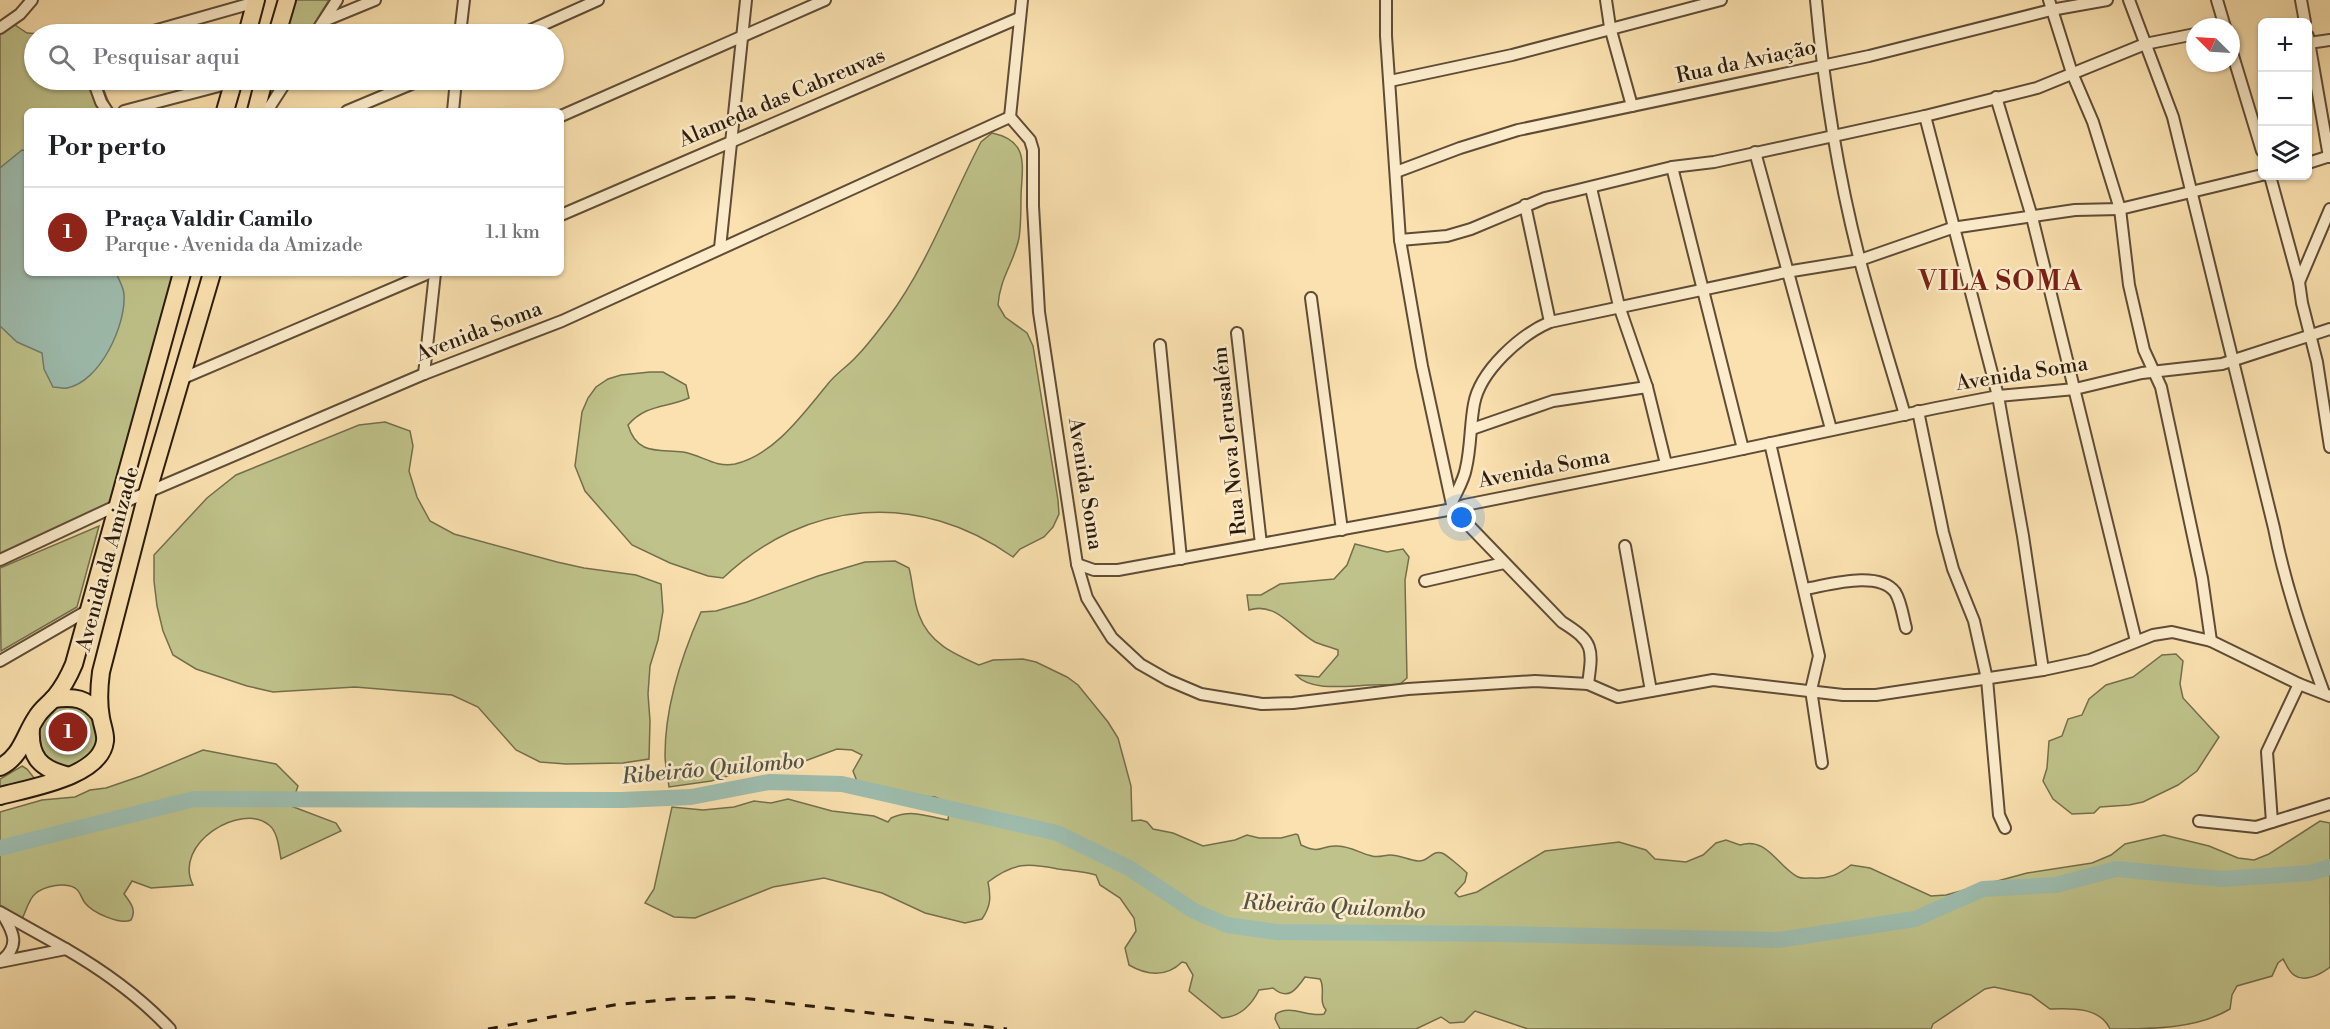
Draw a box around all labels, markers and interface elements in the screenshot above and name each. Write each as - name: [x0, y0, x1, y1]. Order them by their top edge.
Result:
- north arrow: [2186, 18, 2240, 72]
- map controls: [2258, 18, 2312, 180]
- button: +: [2258, 18, 2312, 72]
- search box: [24, 24, 564, 90]
- street label: Rua da Aviação: [1673, 34, 1819, 90]
- icon: search: [45, 41, 78, 74]
- street label: Alameda das Cabreuvas: [674, 43, 889, 154]
- text: Pesquisar aqui: [93, 44, 240, 71]
- button: −: [2258, 72, 2312, 126]
- button: layers: [2258, 126, 2312, 180]
- text: Por perto: [48, 131, 166, 163]
- text: Praça Valdir Camilo: [105, 206, 313, 233]
- text: 1: [63, 220, 72, 245]
- text: 1.1 km: [486, 220, 540, 245]
- text: Parque · Avenida da Amizade: [105, 233, 363, 258]
- district label: VILA SOMA: [1918, 265, 2083, 299]
- street label: Avenida Soma: [411, 296, 546, 368]
- street label: Rua Nova Jerusalém: [1207, 345, 1253, 537]
- street label: Avenida Soma: [1953, 351, 2090, 397]
- street label: Avenida Soma: [1062, 415, 1108, 552]
- street label: Avenida Soma: [1475, 443, 1612, 495]
- street label: Avenida da Amizade: [71, 464, 145, 655]
- your location: [1447, 503, 1476, 532]
- pin: 1: [48, 710, 88, 754]
- water label: Ribeirão Quilombo: [619, 748, 806, 791]
- water label: Ribeirão Quilombo: [1241, 889, 1426, 925]

